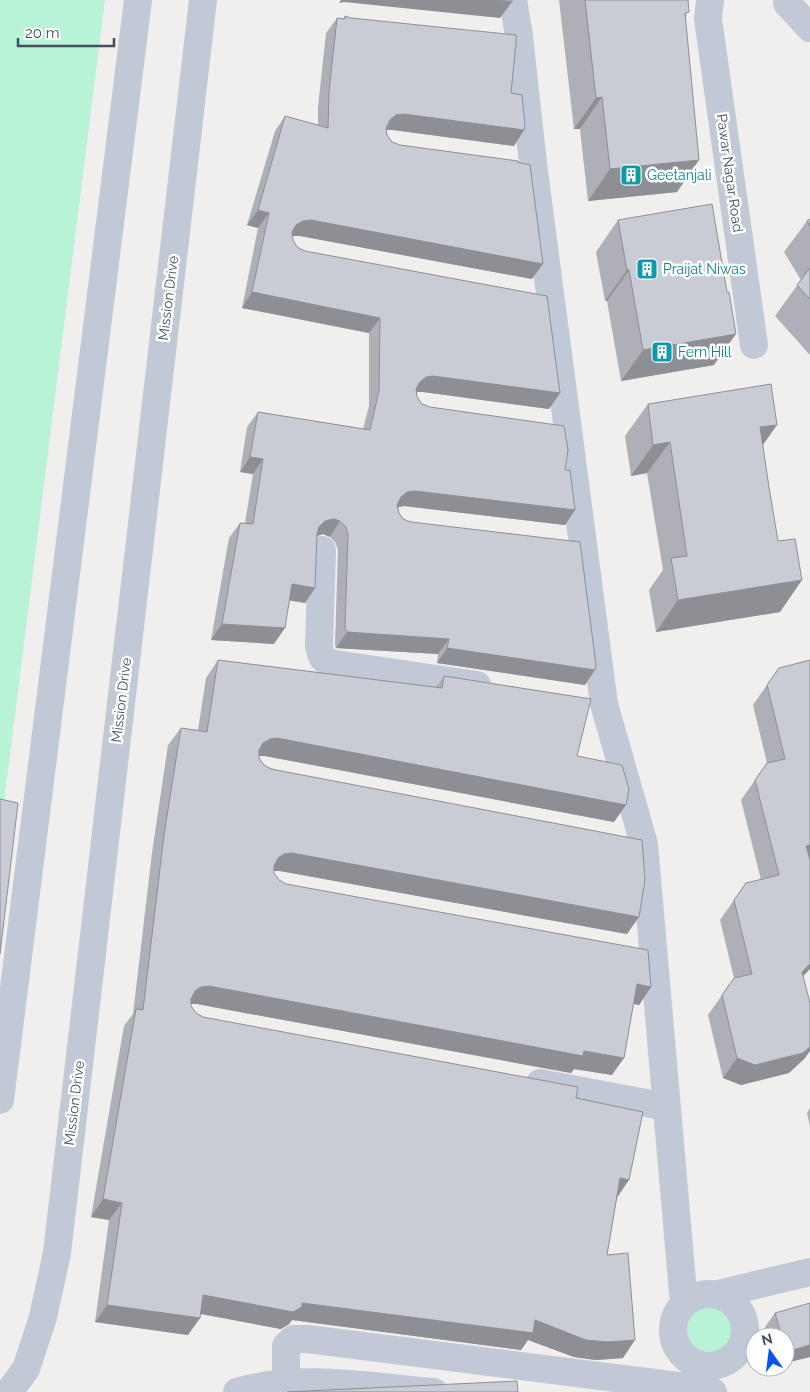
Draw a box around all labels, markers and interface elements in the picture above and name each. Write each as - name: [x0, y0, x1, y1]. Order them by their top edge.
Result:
- scale bar: [18, 15, 114, 47]
- text: 20 m: [25, 24, 60, 42]
- street label: Pawar Nagar Road: [714, 113, 746, 233]
- building icon: Geetanjali: [619, 163, 643, 187]
- place label: Geetanjali: [647, 167, 712, 183]
- street label: Mission Drive: [155, 255, 181, 341]
- building icon: Praijat Niwas: [635, 257, 659, 281]
- place label: Praijat Niwas: [663, 261, 746, 277]
- building icon: Fern Hill: [650, 340, 674, 364]
- place label: Fern Hill: [678, 344, 732, 360]
- street label: Mission Drive: [108, 657, 134, 743]
- street label: Mission Drive: [61, 1060, 87, 1146]
- north arrow: [745, 1327, 795, 1377]
- text: N: [760, 1330, 774, 1348]

